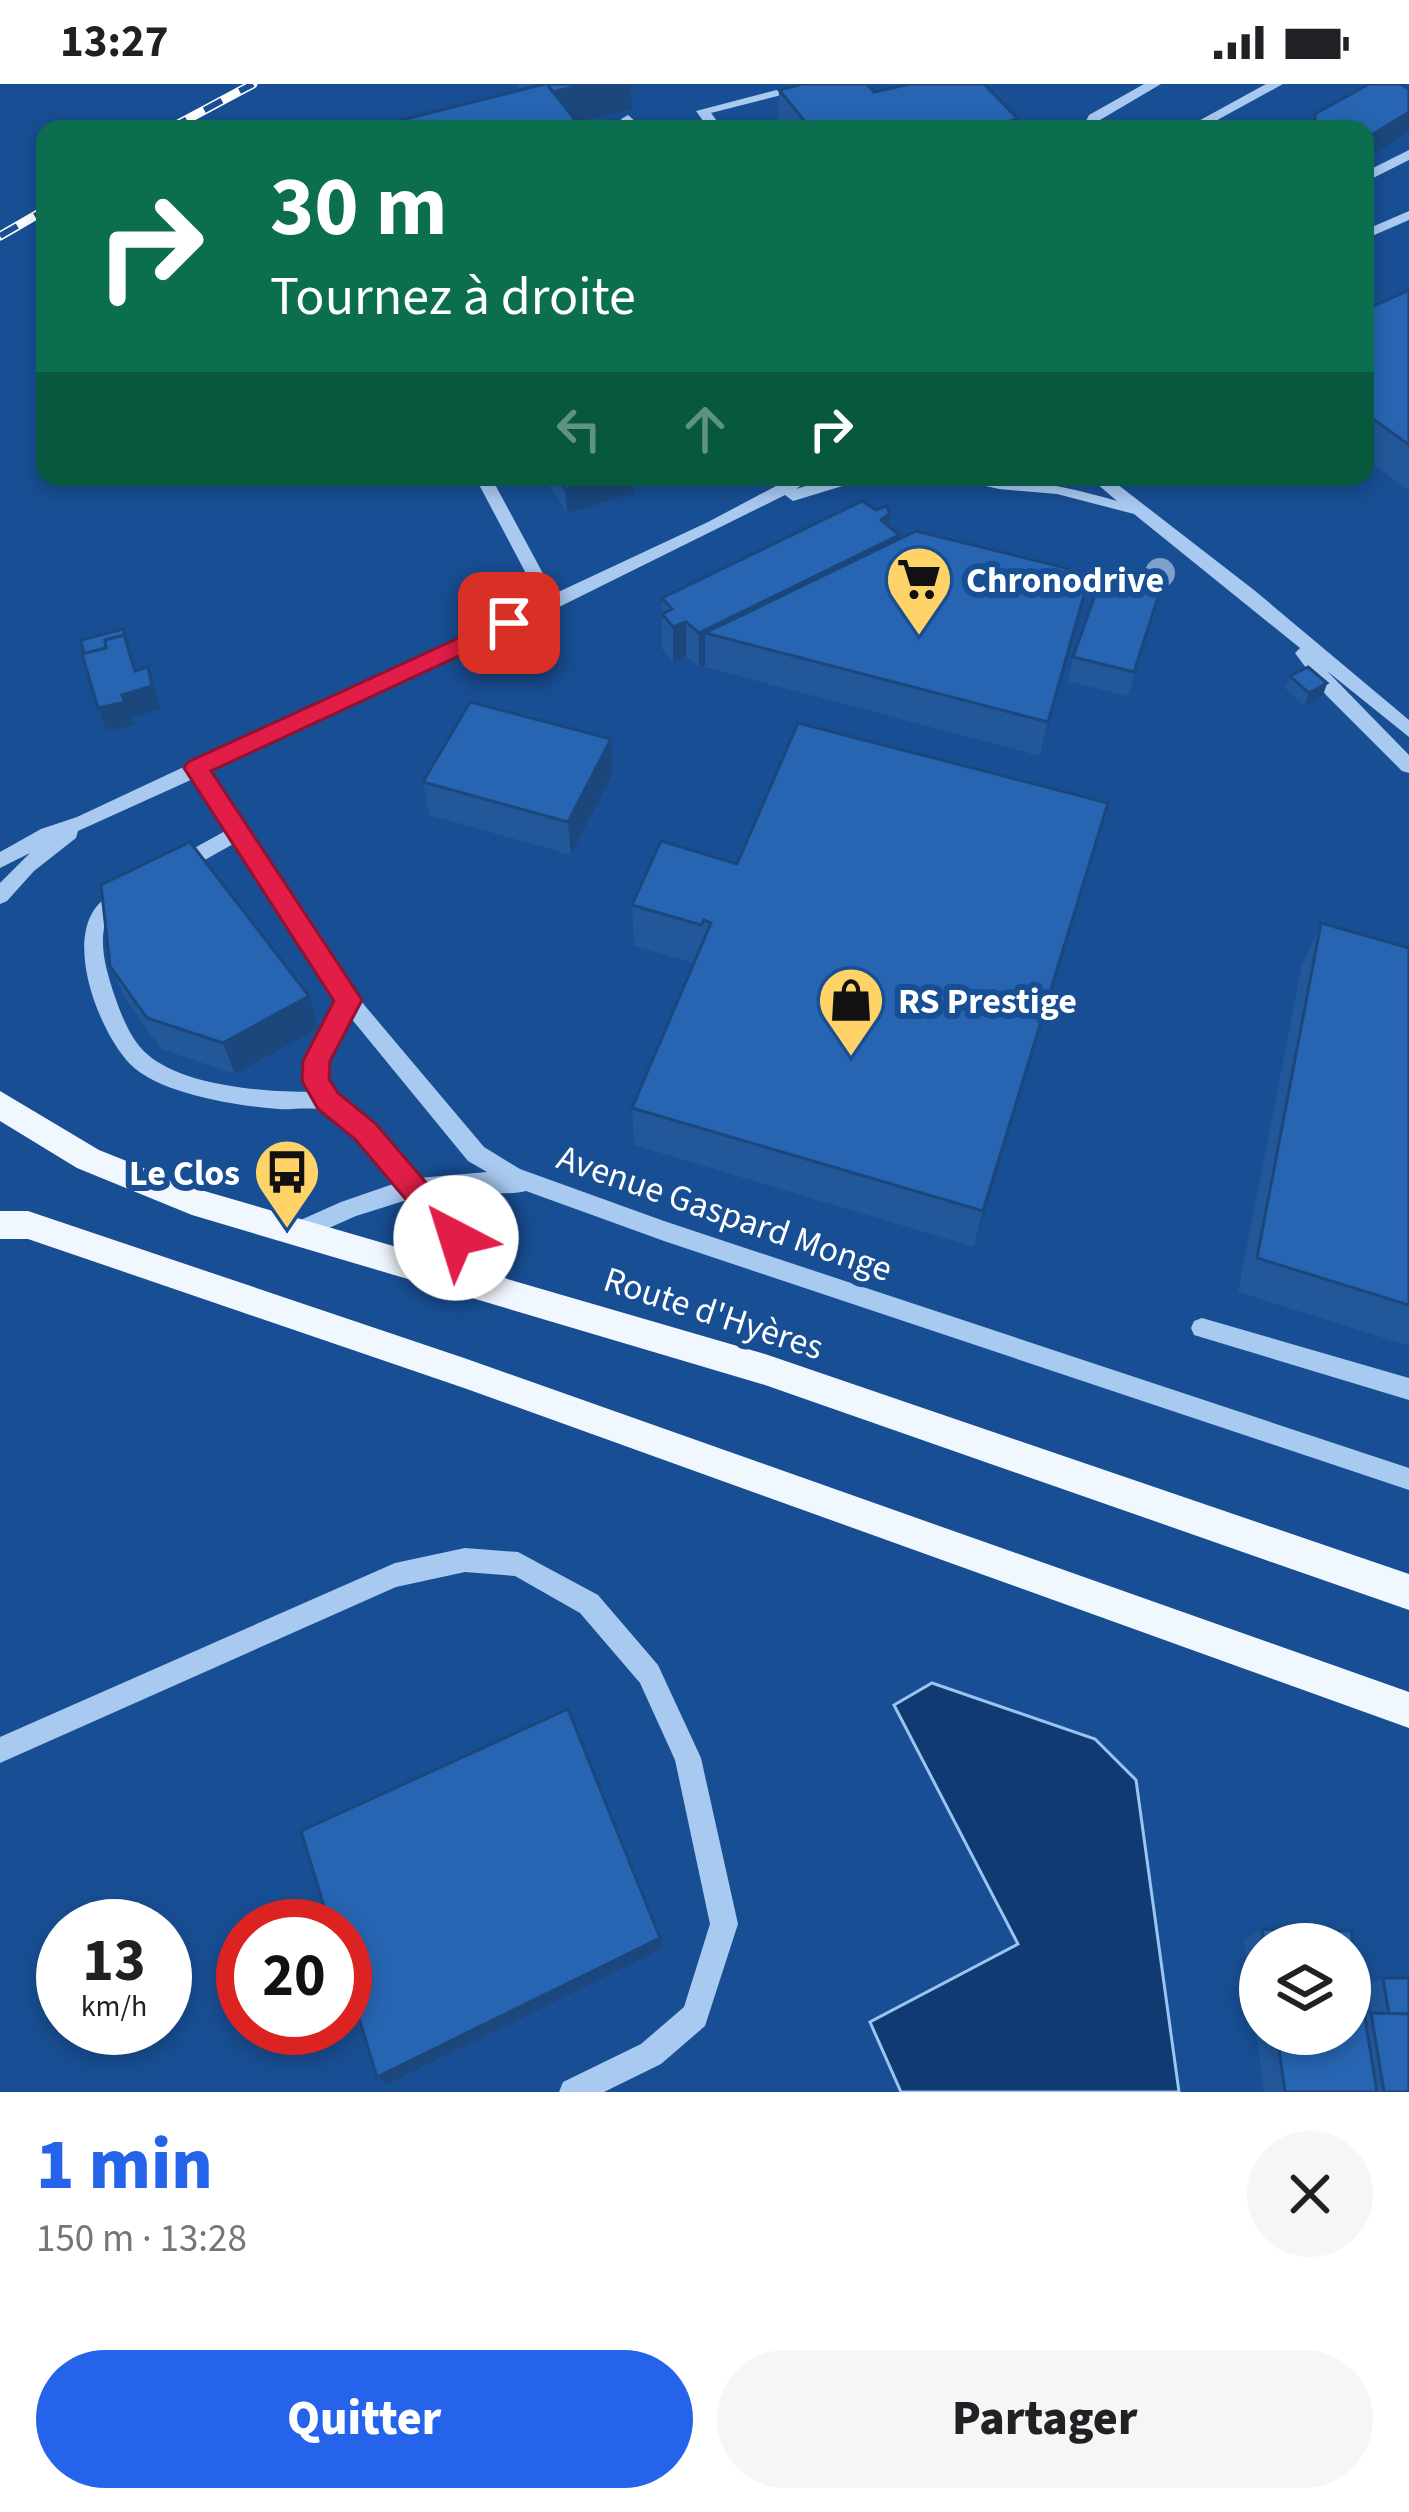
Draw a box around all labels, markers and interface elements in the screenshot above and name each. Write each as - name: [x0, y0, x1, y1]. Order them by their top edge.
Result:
- text: 13:27: [60, 10, 169, 74]
- text: 30 m: [270, 148, 448, 268]
- icon: right: [72, 168, 228, 324]
- text: Tournez à droite: [270, 259, 636, 336]
- icon: left: [546, 396, 612, 462]
- icon: ahead: [672, 396, 738, 462]
- icon: right: [798, 396, 864, 462]
- supermarket icon: Chronodrive: [884, 544, 954, 638]
- place label: Chronodrive: [966, 555, 1164, 606]
- pin: [458, 572, 560, 674]
- icon: arrive: [476, 590, 542, 656]
- shop icon: RS Prestige: [816, 965, 886, 1059]
- place label: RS Prestige: [898, 976, 1077, 1027]
- street label: Avenue Gaspard Monge: [550, 1132, 899, 1295]
- bus stop icon: Le Clos: [252, 1137, 322, 1231]
- place label: Le Clos: [129, 1148, 240, 1199]
- position arrow: [393, 1175, 519, 1301]
- street label: Route d'Hyères: [597, 1254, 830, 1373]
- speed limit sign: 20: [216, 1899, 372, 2055]
- text: 13: [82, 1919, 146, 2004]
- map controls: [1239, 1923, 1371, 2055]
- button: layers: [1239, 1923, 1371, 2055]
- text: km/h: [81, 1985, 147, 2028]
- text: 1 min: [36, 2114, 213, 2217]
- button: close: [1247, 2131, 1373, 2257]
- text: 150 m · 13:28: [36, 2211, 247, 2267]
- button: Quitter: [36, 2350, 693, 2488]
- button: Partager: [717, 2350, 1373, 2488]

